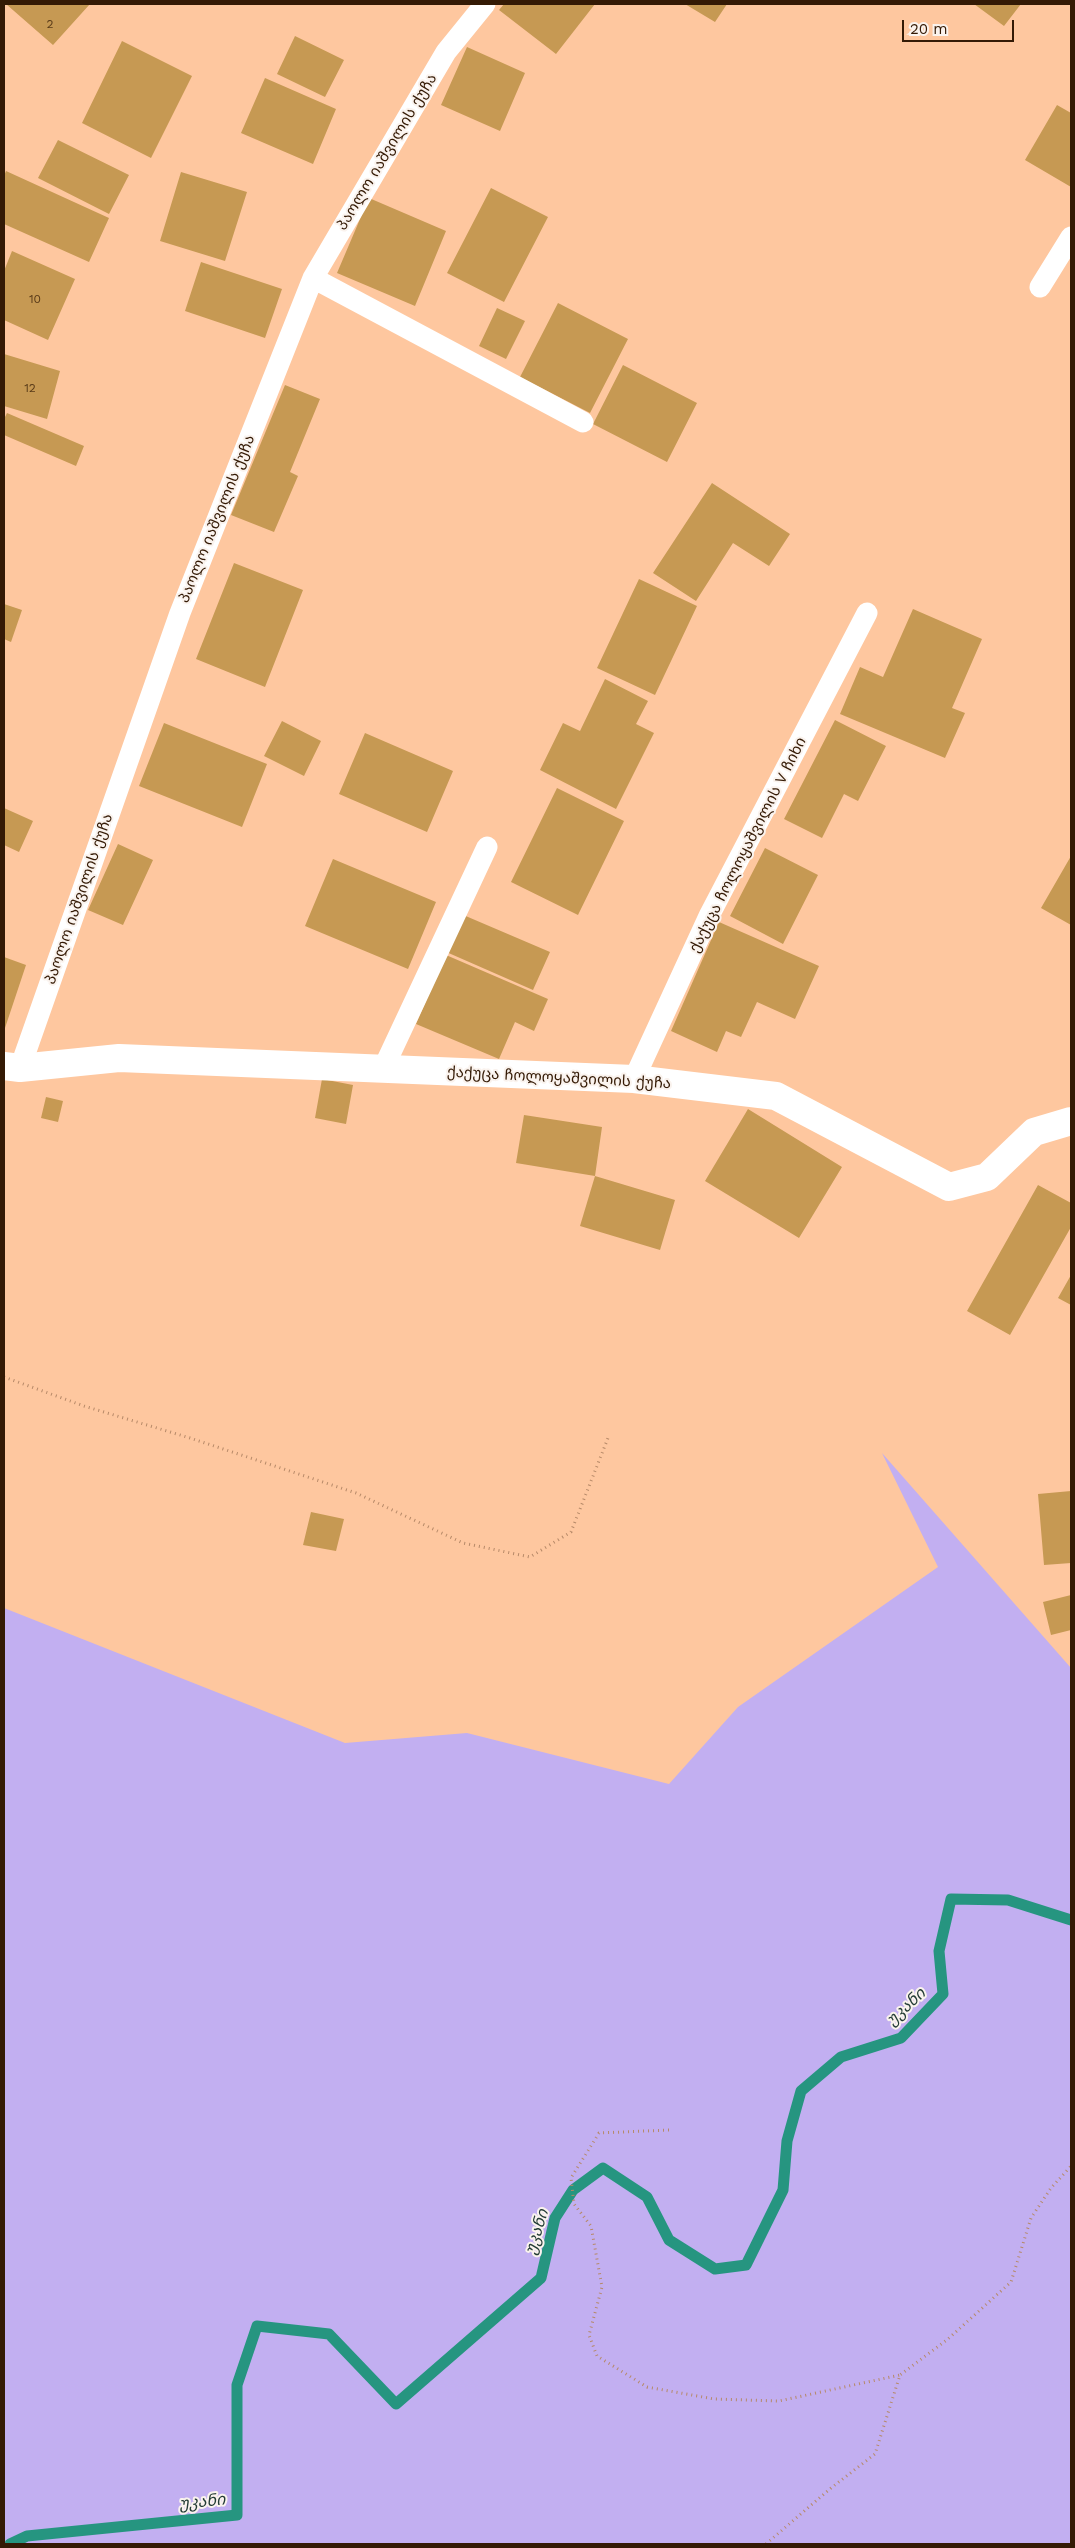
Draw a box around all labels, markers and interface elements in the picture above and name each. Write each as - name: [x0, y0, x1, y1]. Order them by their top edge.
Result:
- scale bar: [905, 10, 1018, 42]
- house number: 2: [47, 17, 53, 31]
- text: 20 m: [910, 20, 948, 38]
- street label: პაოლო იაშვილის ქუჩა: [333, 70, 441, 234]
- house number: 10: [29, 292, 41, 306]
- house number: 12: [24, 381, 36, 395]
- street label: პაოლო იაშვილის ქუჩა: [175, 432, 259, 606]
- street label: ქაქუცა ჩოლოყაშვილის V ჩიხი: [686, 734, 810, 956]
- street label: პაოლო იაშვილის ქუჩა: [41, 811, 117, 987]
- street label: ქაქუცა ჩოლოყაშვილის ქუჩა: [447, 1063, 671, 1093]
- water label: უკანი: [882, 1984, 930, 2030]
- water label: უკანი: [521, 2207, 553, 2257]
- water label: უკანი: [178, 2490, 226, 2514]

